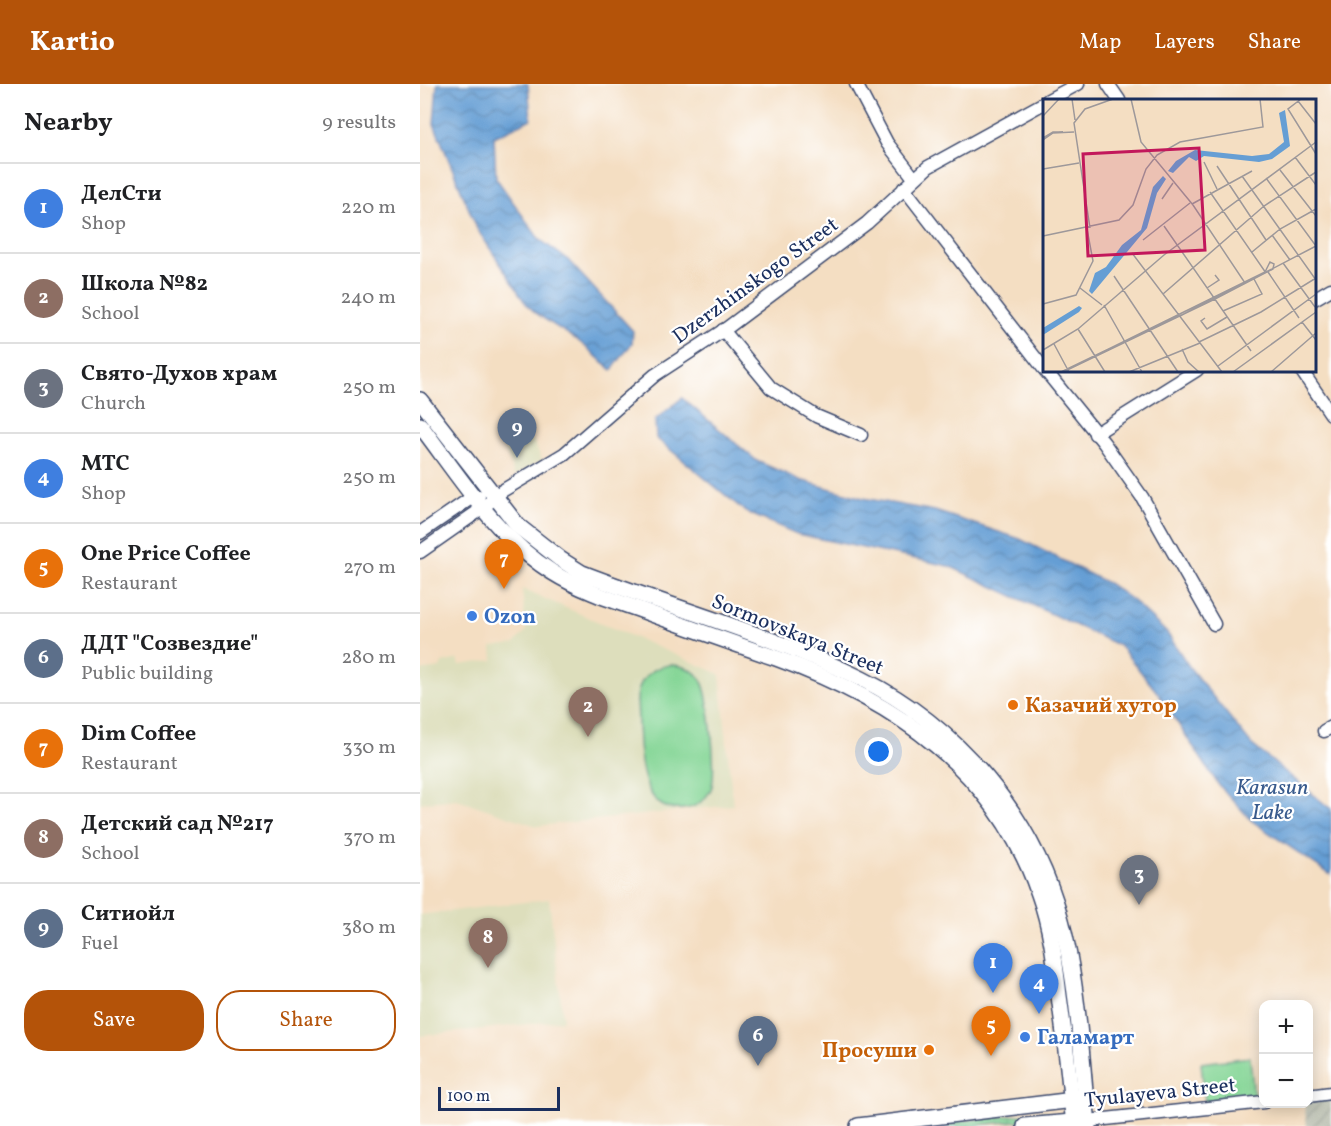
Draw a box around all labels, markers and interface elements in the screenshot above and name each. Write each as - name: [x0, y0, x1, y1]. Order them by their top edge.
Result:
- text: Kartio: [30, 23, 115, 62]
- text: Map: [1079, 28, 1121, 57]
- text: Layers: [1154, 28, 1215, 57]
- text: Share: [1248, 28, 1301, 57]
- inset map: [1043, 99, 1316, 372]
- text: Nearby: [24, 105, 113, 141]
- text: 9 results: [322, 109, 396, 137]
- text: ДелСти: [81, 179, 162, 210]
- text: 1: [39, 194, 48, 222]
- text: 220 m: [341, 194, 396, 222]
- text: Shop: [81, 210, 126, 238]
- street label: Dzerzhinskogo Street: [667, 211, 845, 351]
- text: Школа №82: [81, 269, 208, 300]
- text: 2: [38, 284, 49, 312]
- text: 240 m: [341, 284, 396, 312]
- text: School: [81, 300, 139, 328]
- text: Свято-Духов храм: [81, 359, 277, 390]
- text: 3: [38, 374, 49, 402]
- text: 250 m: [342, 374, 396, 402]
- text: Church: [81, 390, 146, 418]
- pin: 9: [498, 408, 536, 458]
- text: МТС: [81, 449, 130, 480]
- text: 4: [37, 464, 50, 492]
- text: 250 m: [342, 464, 396, 492]
- text: Shop: [81, 480, 126, 508]
- text: One Price Coffee: [81, 539, 251, 570]
- pin: 7: [484, 540, 524, 589]
- text: 5: [39, 554, 48, 582]
- text: 270 m: [343, 554, 396, 582]
- text: Restaurant: [81, 570, 178, 598]
- street label: Sormovskaya Street: [707, 588, 888, 683]
- place label: Ozon: [484, 603, 536, 632]
- marker: Ozon: [465, 609, 479, 623]
- text: ДДТ "Созвездие": [81, 629, 258, 660]
- text: 6: [38, 644, 49, 672]
- text: 280 m: [341, 644, 396, 672]
- text: Public building: [81, 660, 213, 688]
- pin: 2: [568, 688, 608, 737]
- place label: Казачий хутор: [1025, 692, 1177, 721]
- marker: Казачий хутор: [1006, 698, 1020, 712]
- text: Dim Coffee: [81, 719, 196, 750]
- text: 7: [39, 734, 48, 762]
- text: 330 m: [342, 734, 396, 762]
- your location: [864, 737, 893, 766]
- text: Restaurant: [81, 750, 178, 778]
- water label: Karasun Lake: [1236, 773, 1308, 829]
- text: Детский сад №217: [81, 809, 274, 840]
- text: 8: [38, 824, 49, 852]
- text: 370 m: [343, 824, 396, 852]
- text: School: [81, 840, 139, 868]
- pin: 3: [1120, 856, 1158, 905]
- text: Ситиойл: [81, 899, 175, 930]
- text: 9: [38, 914, 49, 942]
- text: 380 m: [342, 914, 396, 942]
- pin: 8: [468, 918, 508, 968]
- text: Fuel: [81, 930, 118, 958]
- pin: 1: [974, 944, 1012, 993]
- pin: 4: [1020, 964, 1058, 1014]
- button: Save: [24, 990, 204, 1051]
- button: Share: [216, 990, 396, 1051]
- map controls: [1259, 1000, 1313, 1108]
- button: +: [1259, 1000, 1313, 1054]
- pin: 5: [972, 1006, 1010, 1056]
- pin: 6: [738, 1016, 778, 1066]
- place label: Галамарт: [1037, 1024, 1135, 1053]
- marker: Галамарт: [1018, 1030, 1032, 1044]
- place label: Просуши: [822, 1037, 917, 1066]
- marker: Просуши: [922, 1043, 936, 1057]
- button: −: [1259, 1054, 1313, 1108]
- street label: Tyulayeva Street: [1083, 1071, 1237, 1116]
- scale bar: [438, 1084, 560, 1112]
- text: 100 m: [447, 1086, 490, 1108]

